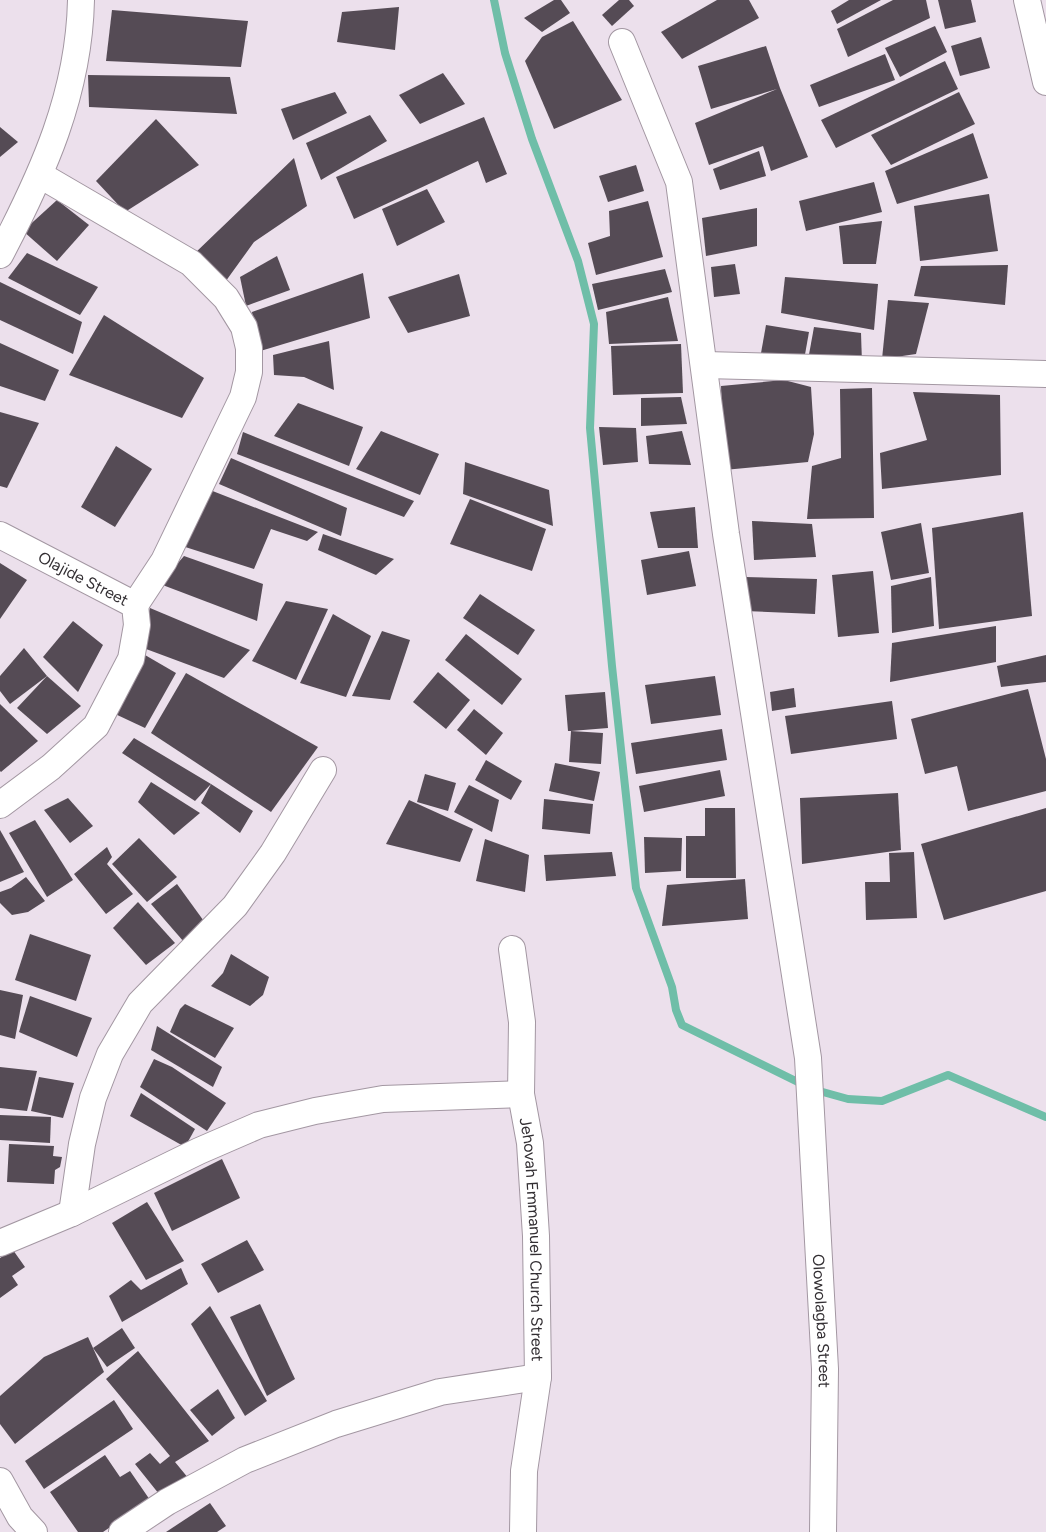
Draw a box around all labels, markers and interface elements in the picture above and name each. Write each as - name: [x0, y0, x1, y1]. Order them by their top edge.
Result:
- street label: Olajide Street: [35, 547, 132, 610]
- street label: Jehovah Emmanuel Church Street: [516, 1116, 547, 1362]
- street label: Olowolagba Street: [809, 1253, 835, 1388]

